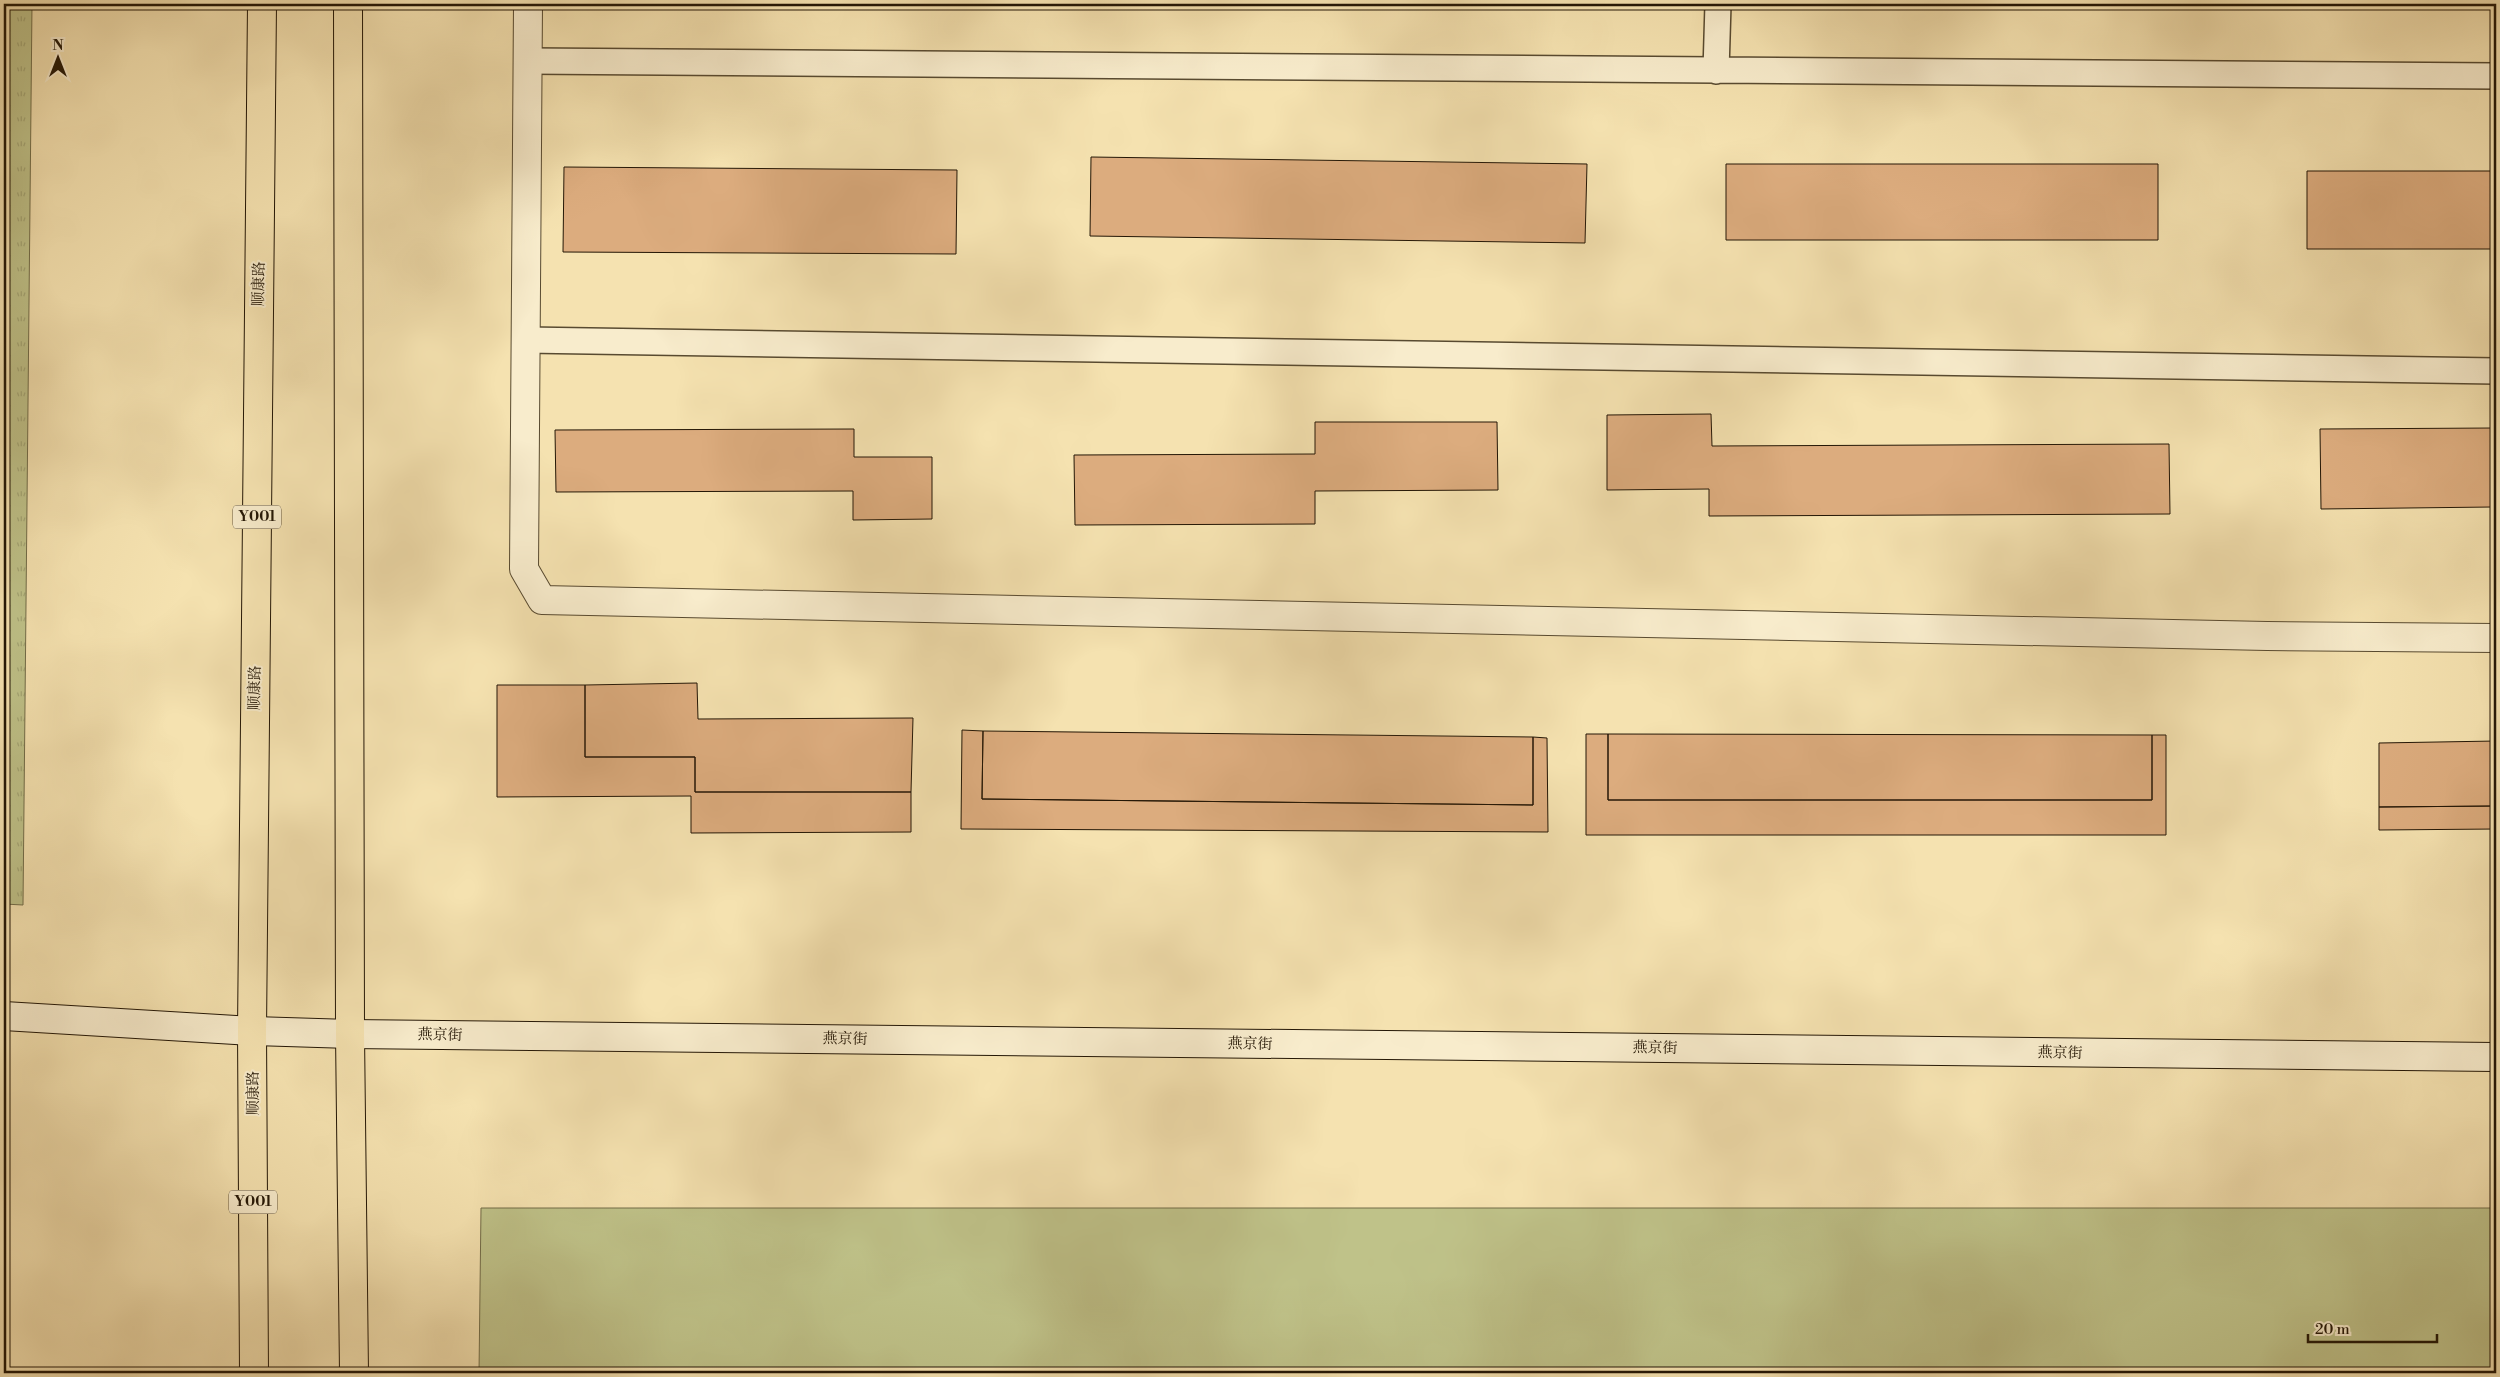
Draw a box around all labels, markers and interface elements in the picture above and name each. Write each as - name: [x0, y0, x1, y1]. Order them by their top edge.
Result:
- north arrow: [32, 32, 82, 82]
- text: N: [52, 37, 64, 55]
- street label: 顺康路: [249, 261, 269, 307]
- road number: Y001: [233, 506, 281, 528]
- street label: 顺康路: [245, 665, 265, 711]
- street label: 燕京街: [417, 1025, 463, 1045]
- street label: 燕京街: [822, 1029, 868, 1049]
- street label: 燕京街: [1227, 1034, 1273, 1054]
- street label: 燕京街: [1632, 1038, 1678, 1058]
- street label: 燕京街: [2037, 1043, 2083, 1063]
- street label: 顺康路: [244, 1070, 263, 1116]
- road number: Y001: [229, 1190, 277, 1214]
- scale bar: [2308, 1312, 2436, 1344]
- text: 20 m: [2315, 1320, 2350, 1339]

